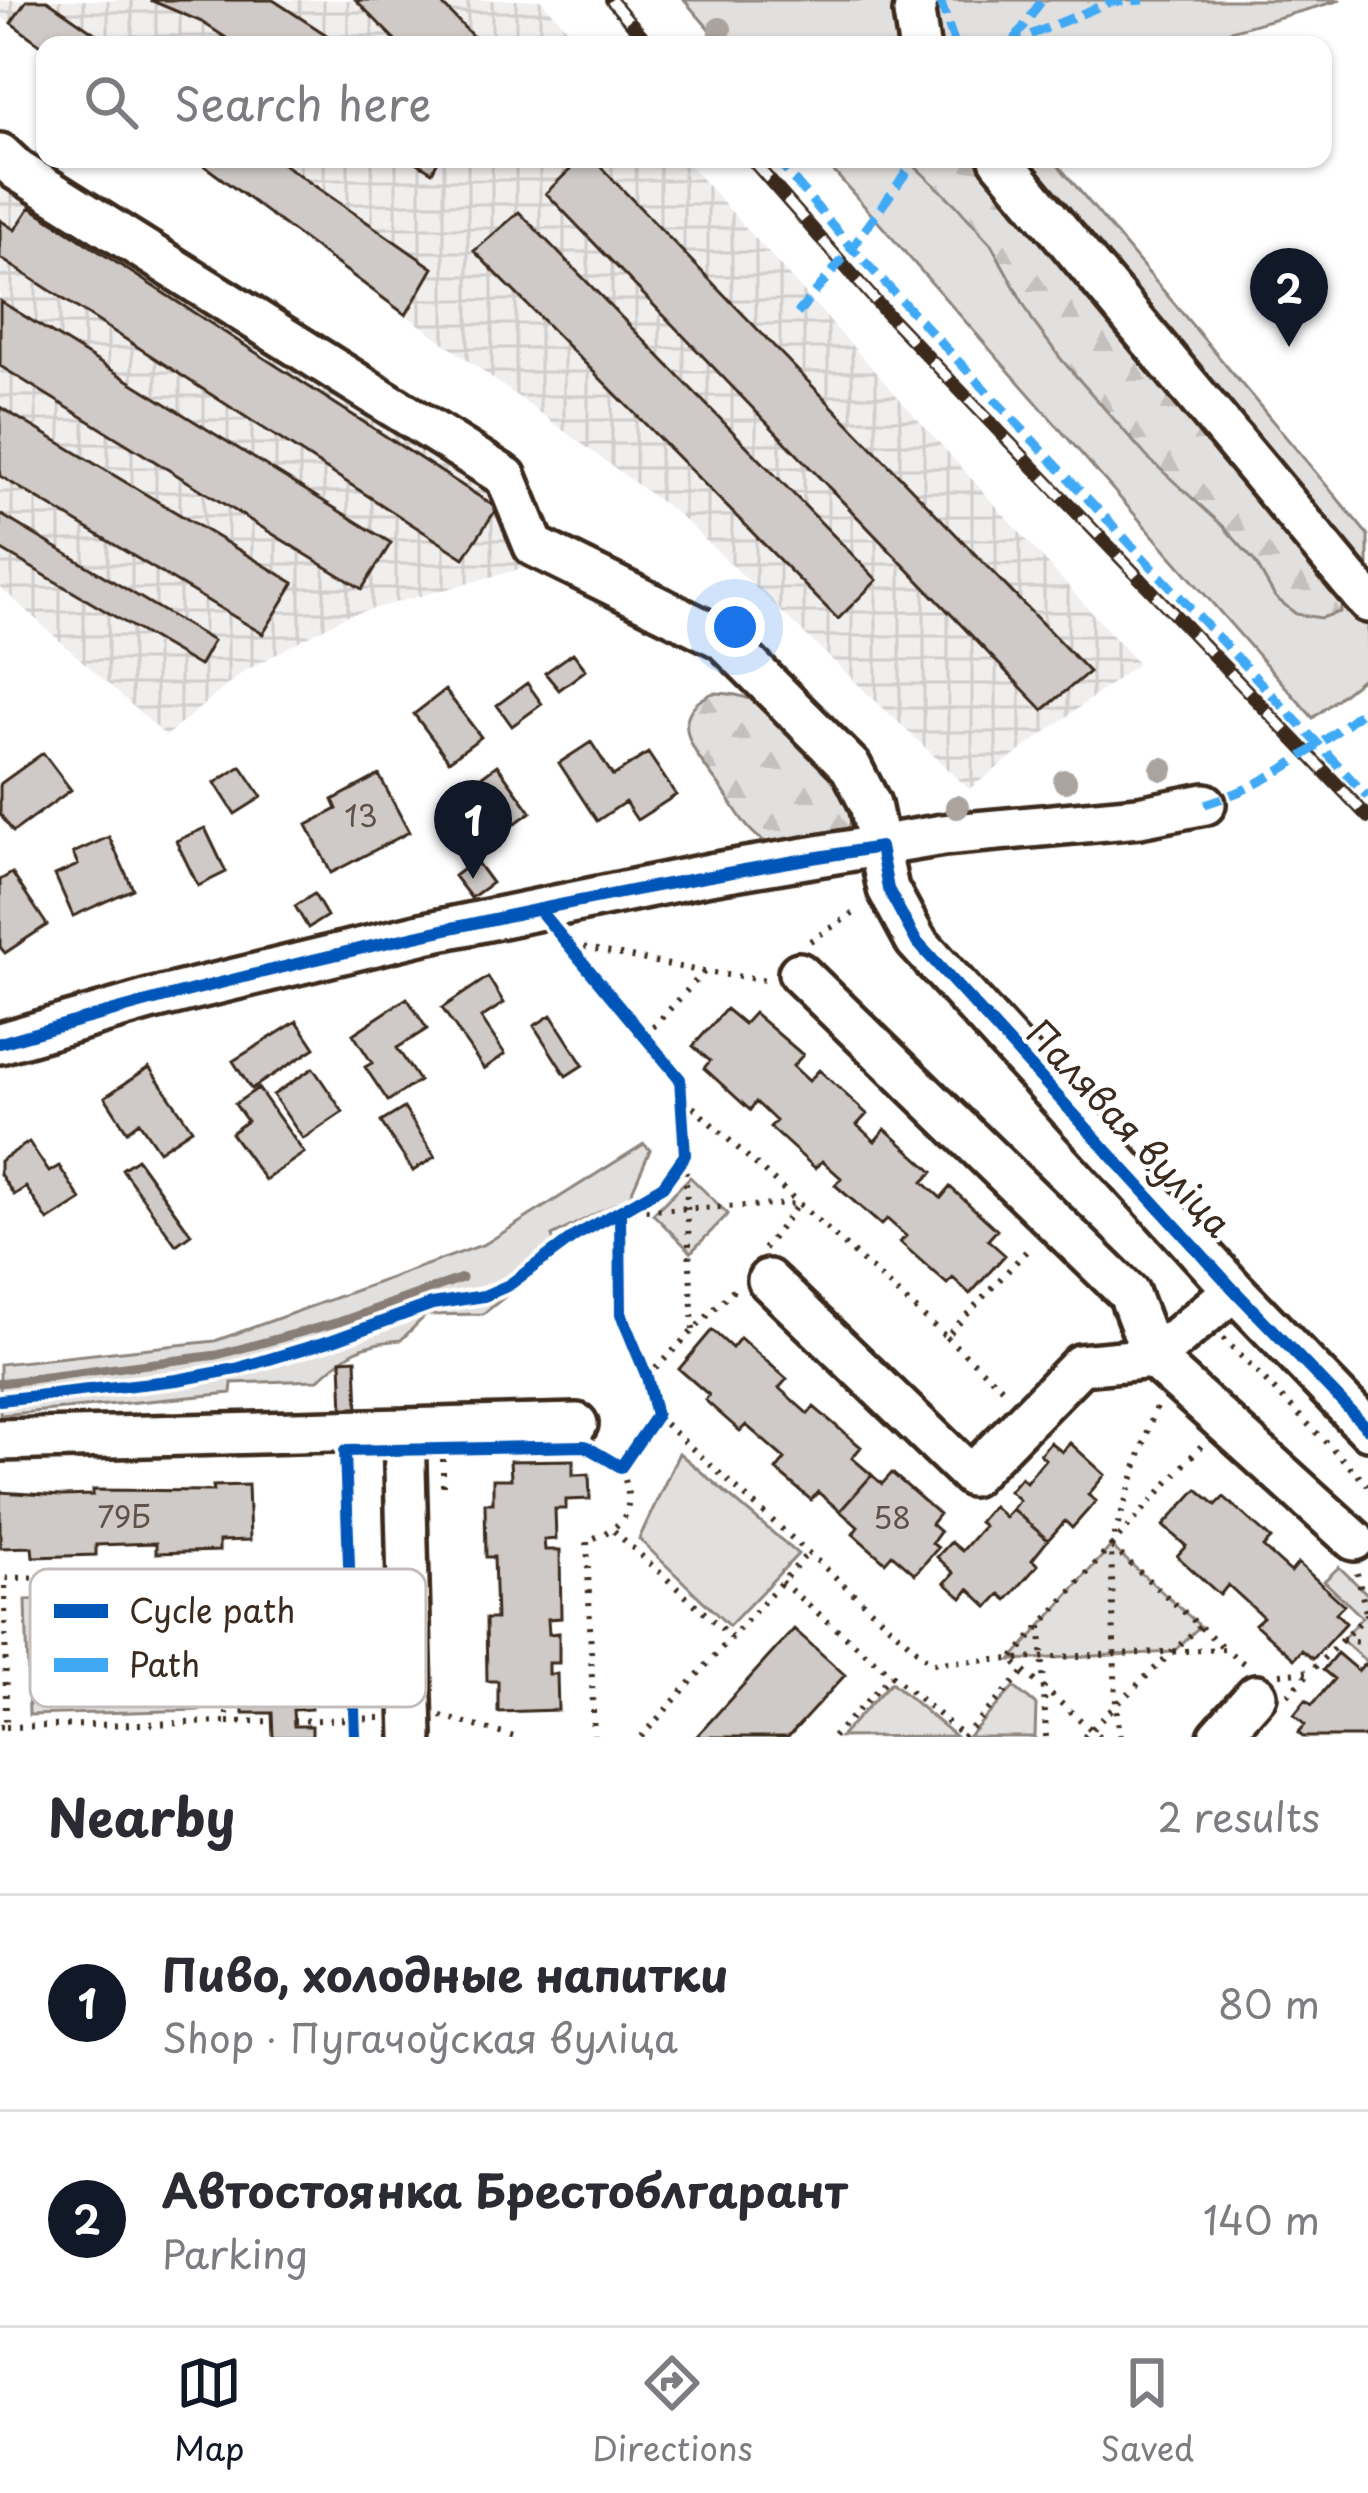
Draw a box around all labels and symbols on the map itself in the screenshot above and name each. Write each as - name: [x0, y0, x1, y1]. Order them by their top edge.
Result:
- pin: 2: [1250, 248, 1328, 347]
- your location: [705, 597, 765, 657]
- pin: 1: [434, 780, 512, 879]
- house number: 13: [344, 792, 378, 837]
- street label: Палявая вуліца: [1015, 1007, 1246, 1248]
- house number: 79Б: [97, 1493, 151, 1538]
- house number: 58: [873, 1494, 911, 1539]
- legend: [30, 1569, 426, 1707]
- text: Cycle path: [129, 1584, 295, 1634]
- text: Path: [129, 1638, 200, 1688]

